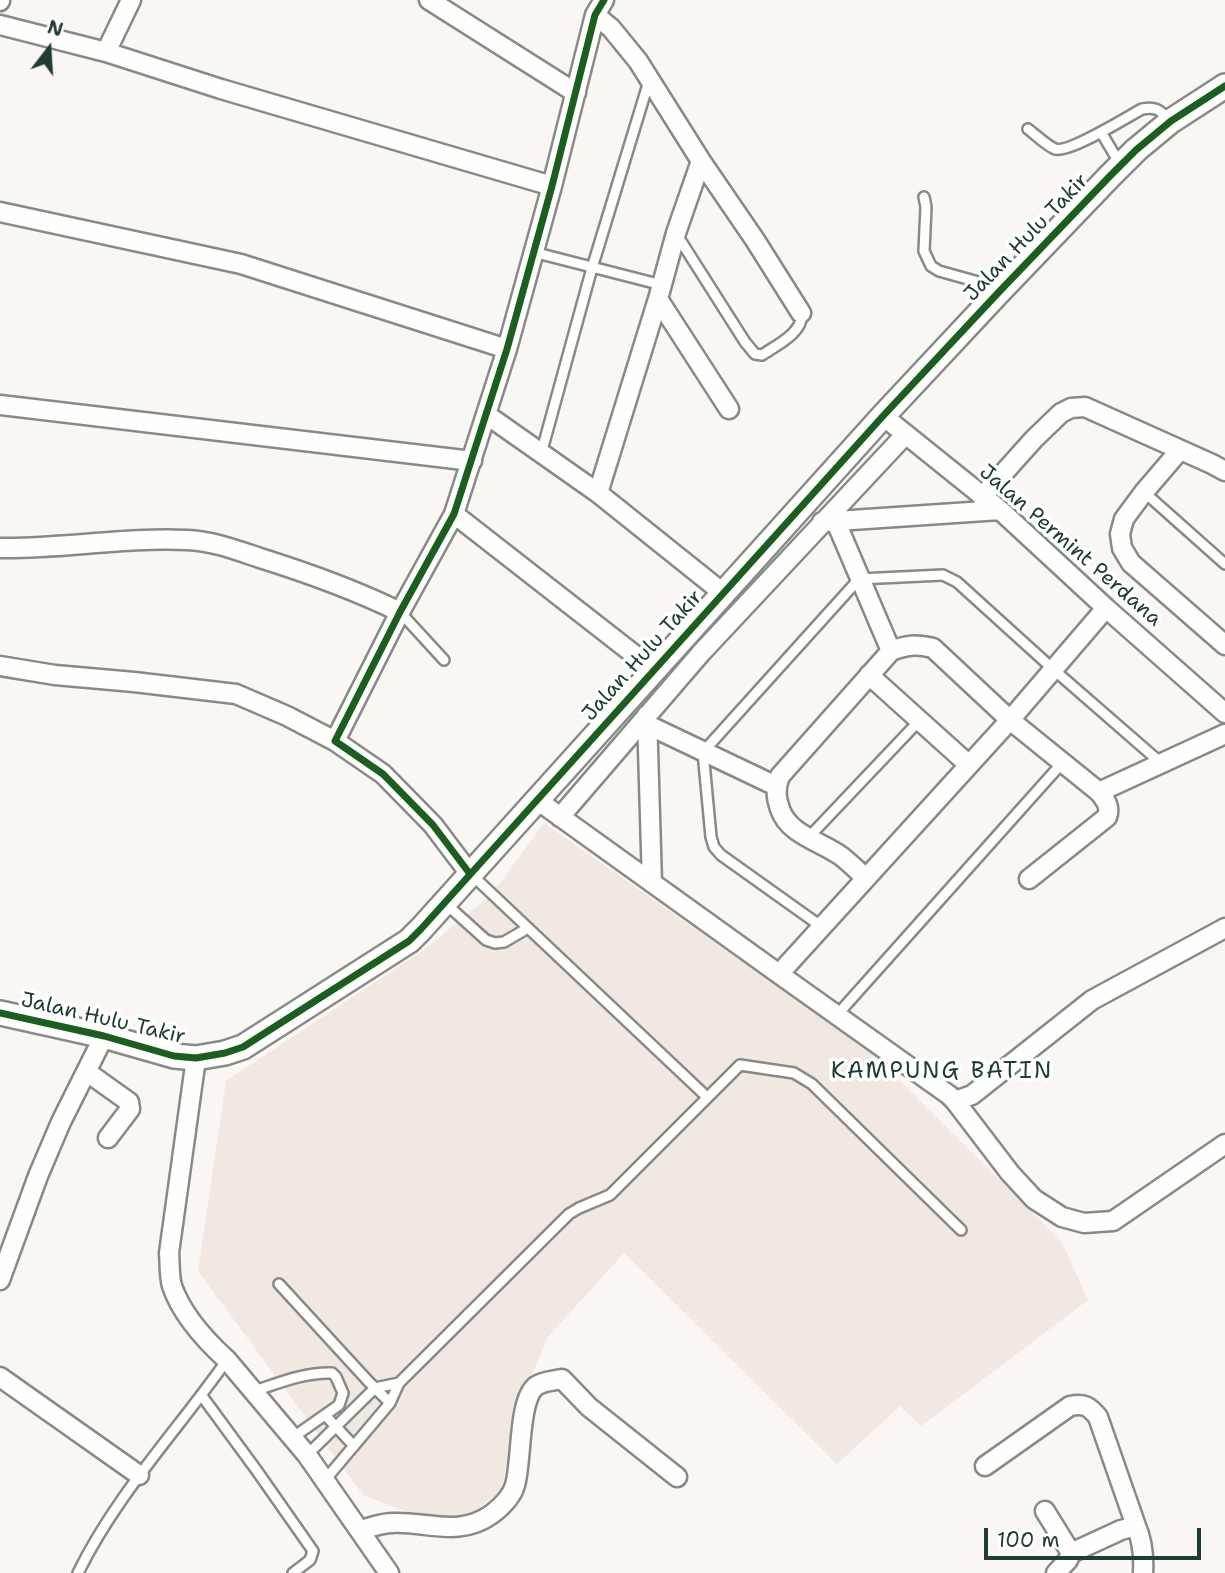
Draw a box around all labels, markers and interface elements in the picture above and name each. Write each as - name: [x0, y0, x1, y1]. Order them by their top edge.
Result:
- north arrow: [14, 14, 84, 84]
- text: N: [44, 14, 66, 43]
- street label: Jalan Hulu Takir: [960, 169, 1094, 307]
- street label: Jalan Permint Perdana: [974, 460, 1166, 632]
- street label: Jalan Hulu Takir: [577, 585, 709, 727]
- street label: Jalan Hulu Takir: [18, 988, 188, 1050]
- district label: KAMPUNG BATIN: [832, 1058, 1052, 1086]
- scale bar: [987, 1514, 1204, 1558]
- text: 100 m: [997, 1526, 1060, 1554]

